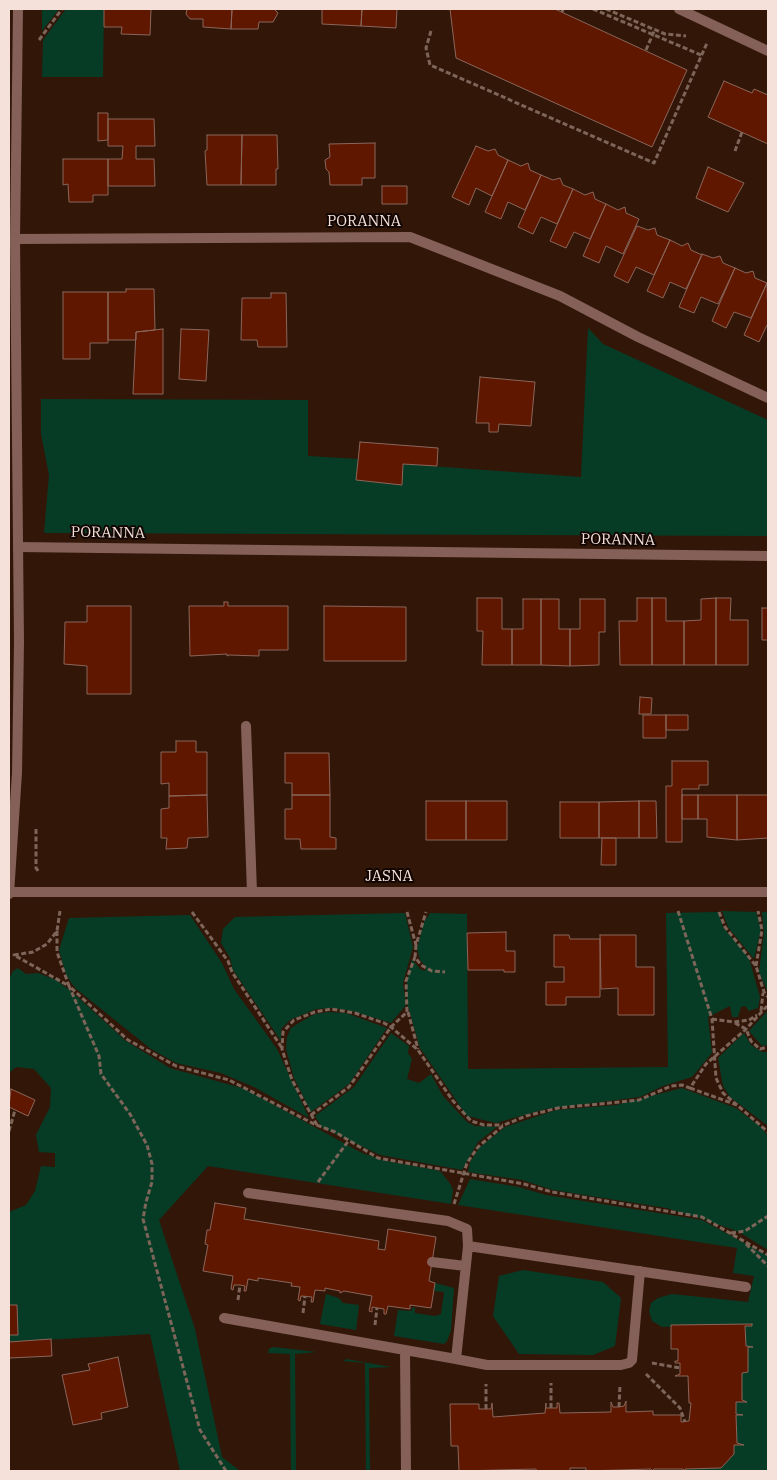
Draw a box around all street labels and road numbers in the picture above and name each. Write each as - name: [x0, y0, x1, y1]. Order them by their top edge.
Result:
- street label: PORANNA: [327, 213, 401, 231]
- street label: PORANNA: [71, 523, 145, 543]
- street label: PORANNA: [581, 530, 655, 550]
- street label: JASNA: [365, 868, 413, 886]

